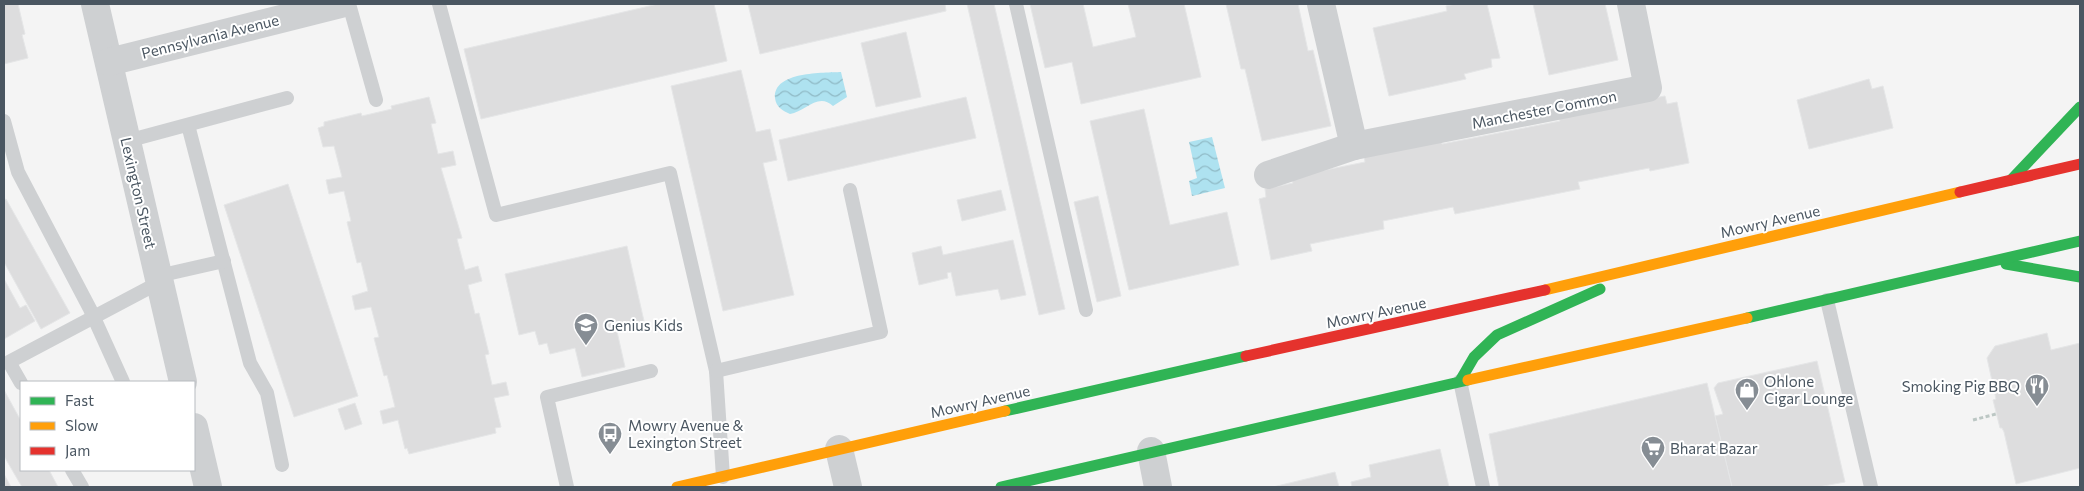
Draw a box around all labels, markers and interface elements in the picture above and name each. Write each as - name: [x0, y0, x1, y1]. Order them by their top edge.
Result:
- street label: Pennsylvania Avenue: [139, 10, 281, 62]
- street label: Manchester Common: [1470, 86, 1618, 132]
- street label: Lexington Street: [117, 135, 161, 251]
- street label: Mowry Avenue: [1718, 201, 1822, 241]
- street label: Mowry Avenue: [1324, 293, 1428, 331]
- school or university icon: Genius Kids: [573, 312, 599, 346]
- place label: Genius Kids: [604, 316, 683, 334]
- place label: Ohlone Cigar Lounge: [1764, 372, 1853, 407]
- restaurant icon: Smoking Pig BBQ: [2024, 373, 2050, 407]
- shop icon: Ohlone Cigar Lounge: [1734, 377, 1760, 411]
- place label: Smoking Pig BBQ: [1902, 377, 2020, 395]
- legend: [20, 381, 195, 471]
- street label: Mowry Avenue: [928, 381, 1032, 421]
- text: Fast: [65, 391, 94, 409]
- text: Slow: [65, 416, 98, 434]
- place label: Mowry Avenue & Lexington Street: [628, 416, 744, 451]
- bus stop icon: Mowry Avenue & Lexington Street: [597, 421, 623, 455]
- supermarket icon: Bharat Bazar: [1640, 435, 1666, 469]
- place label: Bharat Bazar: [1670, 439, 1758, 457]
- text: Jam: [65, 441, 90, 459]

